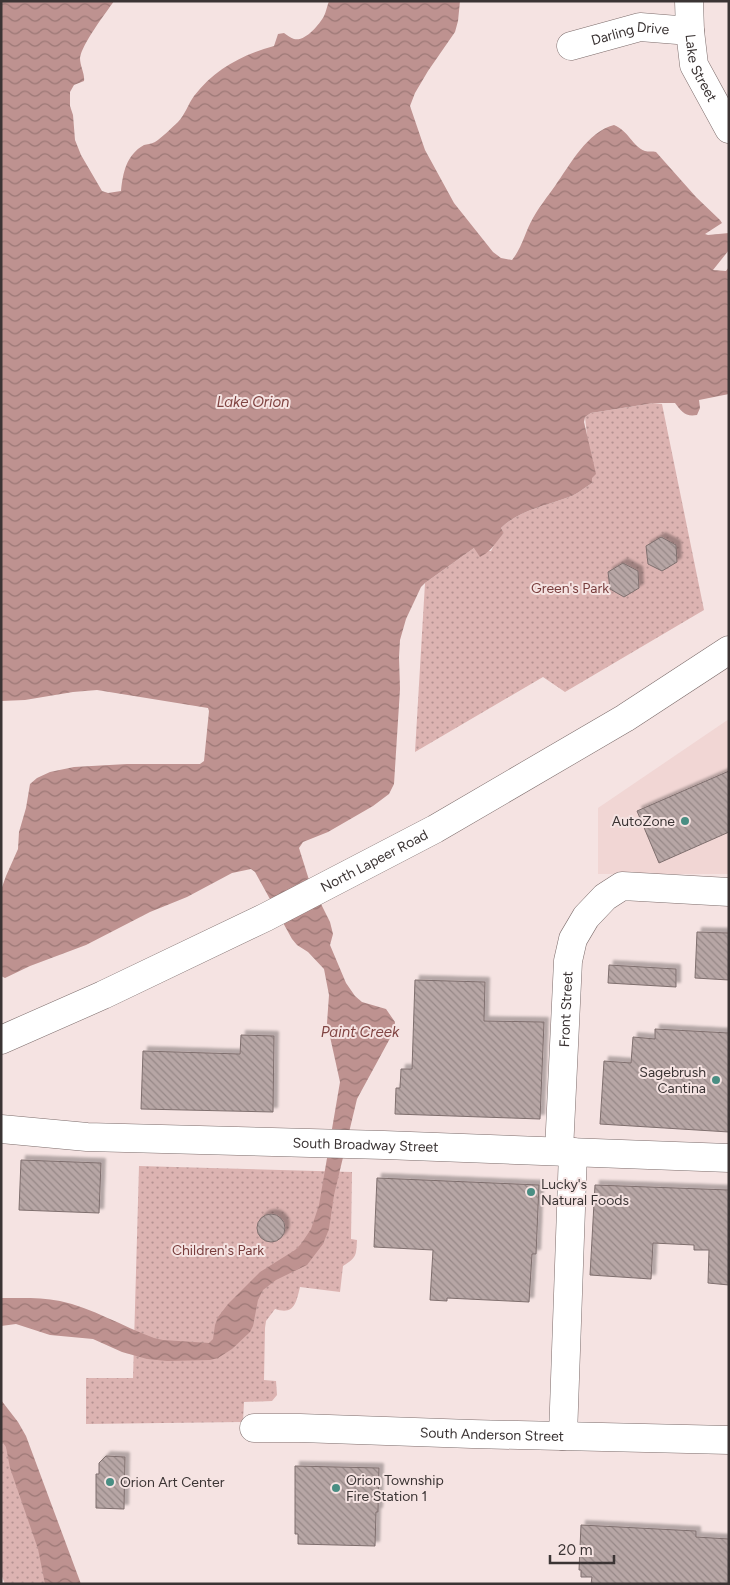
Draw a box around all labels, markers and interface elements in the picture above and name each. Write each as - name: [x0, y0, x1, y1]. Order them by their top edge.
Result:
- street label: Darling Drive: [589, 18, 670, 49]
- street label: Lake Street: [682, 33, 721, 105]
- water label: Lake Orion: [217, 393, 289, 411]
- park label: Green's Park: [531, 580, 609, 597]
- place label: AutoZone: [612, 813, 675, 830]
- marker: AutoZone: [679, 815, 691, 827]
- street label: North Lapeer Road: [317, 826, 431, 896]
- street label: Front Street: [555, 971, 576, 1048]
- water label: Paint Creek: [321, 1023, 400, 1041]
- place label: Sagebrush Cantina: [639, 1064, 706, 1097]
- marker: Sagebrush Cantina: [710, 1074, 722, 1086]
- street label: South Broadway Street: [292, 1134, 439, 1156]
- place label: Lucky's Natural Foods: [541, 1176, 629, 1209]
- marker: Lucky's Natural Foods: [525, 1186, 537, 1198]
- park label: Children's Park: [172, 1242, 264, 1259]
- street label: South Anderson Street: [420, 1424, 564, 1445]
- place label: Orion Township Fire Station 1: [346, 1472, 444, 1505]
- place label: Orion Art Center: [120, 1474, 225, 1491]
- marker: Orion Art Center: [104, 1476, 116, 1488]
- marker: Orion Township Fire Station 1: [330, 1482, 342, 1494]
- scale bar: [550, 1532, 614, 1564]
- text: 20 m: [558, 1541, 592, 1559]

